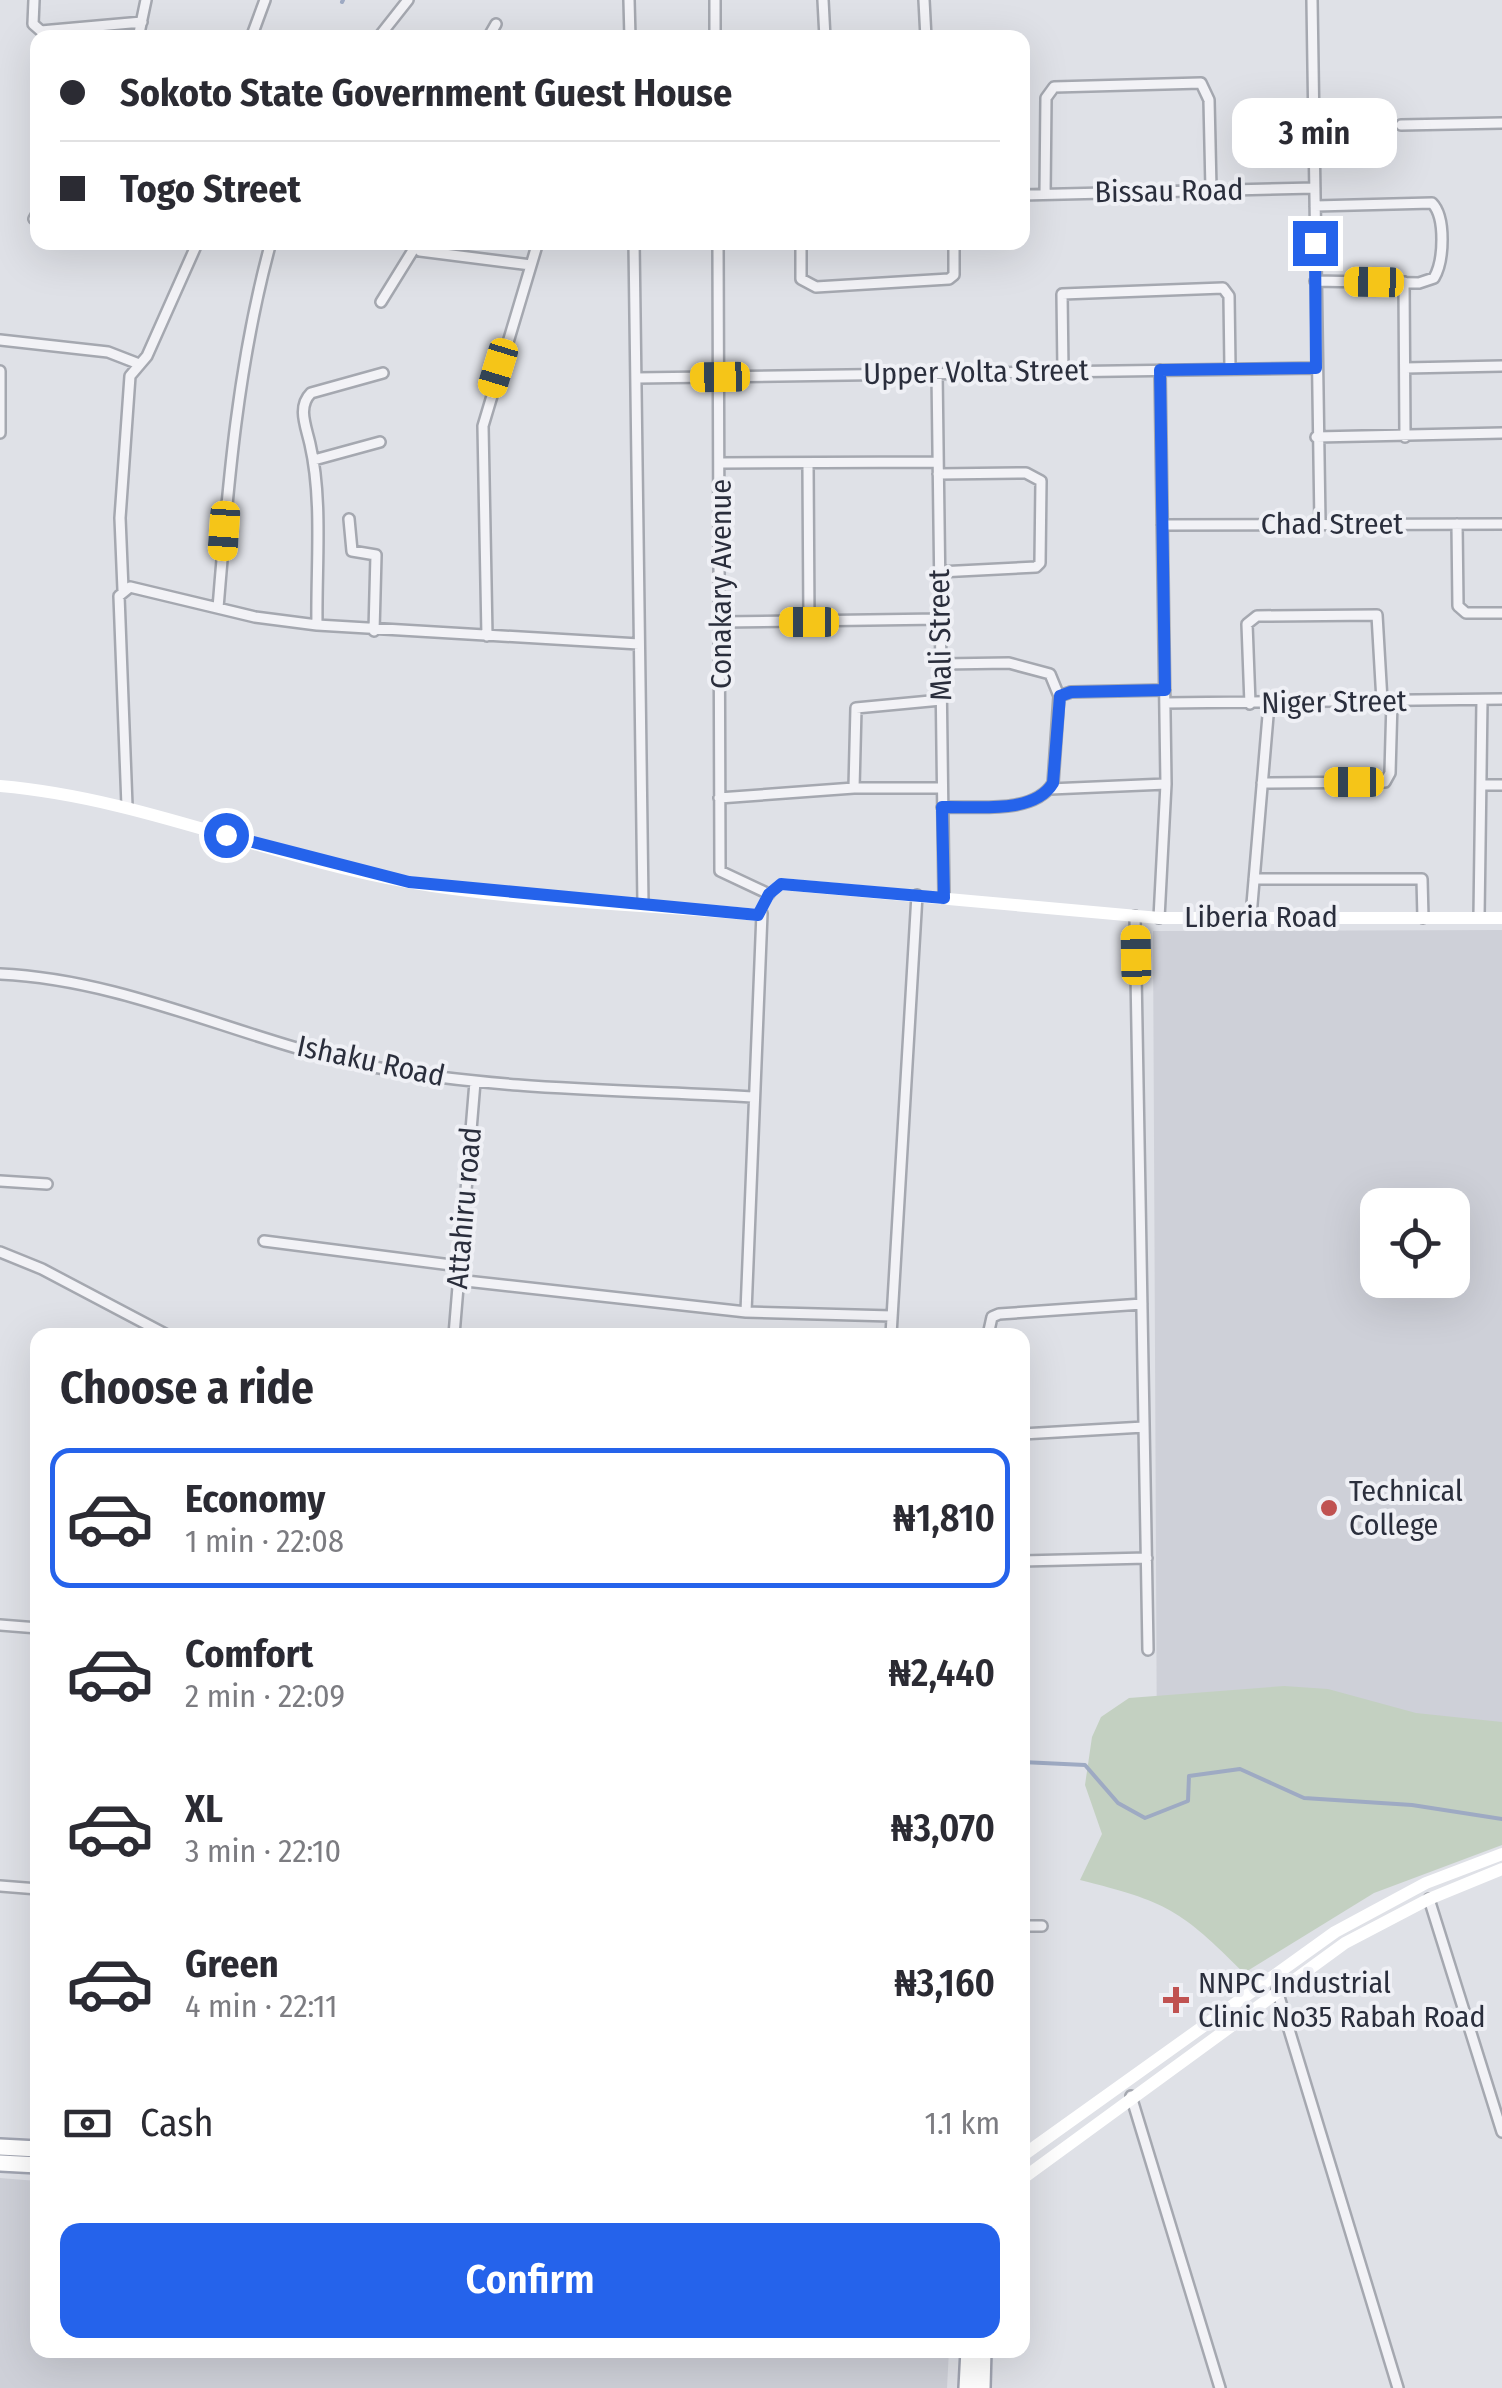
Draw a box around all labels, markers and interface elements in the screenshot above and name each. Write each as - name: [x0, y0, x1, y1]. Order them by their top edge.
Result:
- text: Sokoto State Government Guest House: [120, 70, 732, 116]
- callout: 3 min: [1232, 98, 1398, 168]
- text: 3 min: [1279, 114, 1350, 152]
- text: Togo Street: [120, 166, 301, 212]
- street label: Bissau Road: [1094, 172, 1244, 210]
- route end: [1293, 221, 1338, 266]
- car: [1344, 266, 1404, 298]
- car: [475, 335, 521, 401]
- street label: Upper Volta Street: [863, 352, 1089, 392]
- car: [690, 361, 750, 393]
- street label: Conakary Avenue: [703, 479, 739, 689]
- car: [207, 500, 241, 562]
- street label: Chad Street: [1261, 506, 1403, 542]
- street label: Mali Street: [921, 568, 959, 701]
- car: [779, 607, 839, 637]
- street label: Niger Street: [1261, 683, 1407, 721]
- car: [1324, 767, 1384, 797]
- route start: [204, 813, 249, 858]
- street label: Liberia Road: [1184, 899, 1338, 935]
- car: [1120, 925, 1152, 985]
- street label: Ishaku Road: [294, 1028, 448, 1094]
- street label: Attahiru road: [439, 1126, 489, 1290]
- map controls: [1360, 1188, 1470, 1298]
- button: locate: [1360, 1188, 1470, 1298]
- text: Choose a ride: [60, 1361, 314, 1415]
- icon: car: [65, 1473, 155, 1563]
- place label: Technical College: [1349, 1473, 1463, 1543]
- text: Economy: [185, 1476, 325, 1522]
- text: ₦1,810: [893, 1495, 995, 1541]
- marker: Technical College: [1318, 1497, 1340, 1519]
- text: 1 min · 22:08: [185, 1522, 344, 1560]
- icon: car: [65, 1628, 155, 1718]
- text: Comfort: [185, 1631, 313, 1677]
- text: ₦2,440: [888, 1650, 995, 1696]
- text: 2 min · 22:09: [185, 1677, 345, 1715]
- icon: car: [65, 1783, 155, 1873]
- text: XL: [185, 1786, 223, 1832]
- text: ₦3,070: [891, 1805, 995, 1851]
- text: 3 min · 22:10: [185, 1832, 341, 1870]
- icon: car: [65, 1938, 155, 2028]
- text: Green: [185, 1941, 279, 1987]
- text: ₦3,160: [894, 1960, 995, 2006]
- place label: NNPC Industrial Clinic No35 Rabah Road: [1198, 1965, 1486, 2035]
- text: 4 min · 22:11: [185, 1987, 338, 2025]
- marker: NNPC Industrial Clinic No35 Rabah Road: [1163, 1987, 1189, 2013]
- icon: cash: [60, 2096, 115, 2151]
- text: Cash: [140, 2100, 214, 2146]
- text: 1.1 km: [924, 2104, 1000, 2142]
- button: Confirm: [60, 2223, 1000, 2338]

